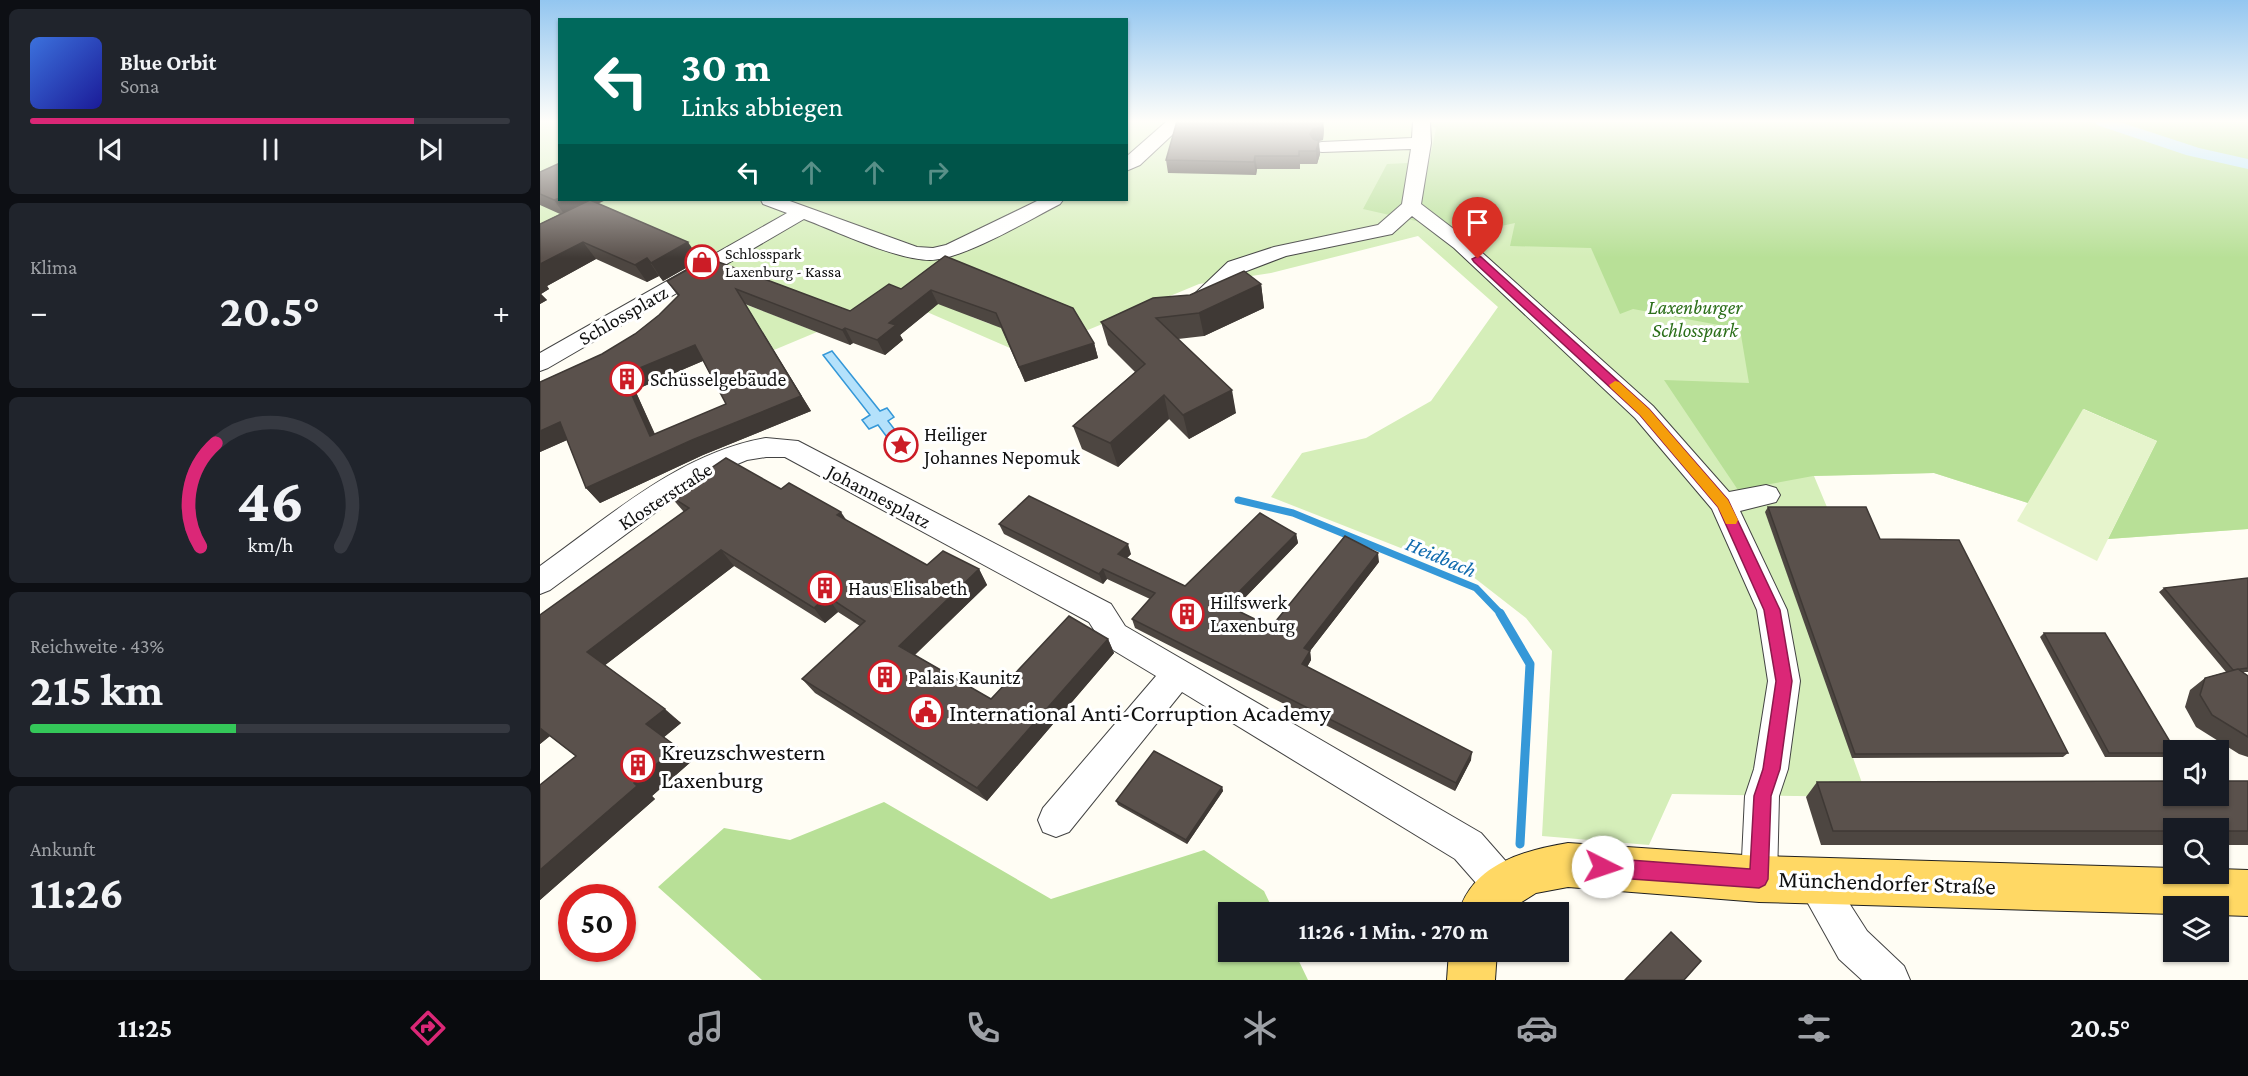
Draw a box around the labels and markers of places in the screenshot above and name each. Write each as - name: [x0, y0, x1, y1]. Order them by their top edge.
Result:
- pin: [1452, 197, 1503, 259]
- shop icon: Schlosspark Laxenburg - Kassa: [684, 244, 720, 280]
- place label: Schlosspark Laxenburg - Kassa: [725, 245, 842, 281]
- building icon: Schüsselgebäude: [609, 361, 645, 397]
- place label: Schüsselgebäude: [650, 368, 787, 391]
- place label: Heiliger Johannes Nepomuk: [922, 423, 1081, 469]
- place icon: Heiliger Johannes Nepomuk: [883, 427, 919, 463]
- building icon: Haus Elisabeth: [807, 570, 843, 606]
- place label: Haus Elisabeth: [848, 577, 968, 599]
- place label: Hilfswerk Laxenburg: [1210, 591, 1295, 637]
- building icon: Hilfswerk Laxenburg: [1169, 596, 1205, 632]
- building icon: Palais Kaunitz: [867, 659, 903, 695]
- place label: Palais Kaunitz: [908, 666, 1020, 688]
- public building icon: International Anti-Corruption Academy: [908, 694, 944, 730]
- place label: International Anti-Corruption Academy: [949, 699, 1332, 726]
- place label: Kreuzschwestern Laxenburg: [661, 738, 826, 793]
- building icon: Kreuzschwestern Laxenburg: [620, 747, 656, 783]

